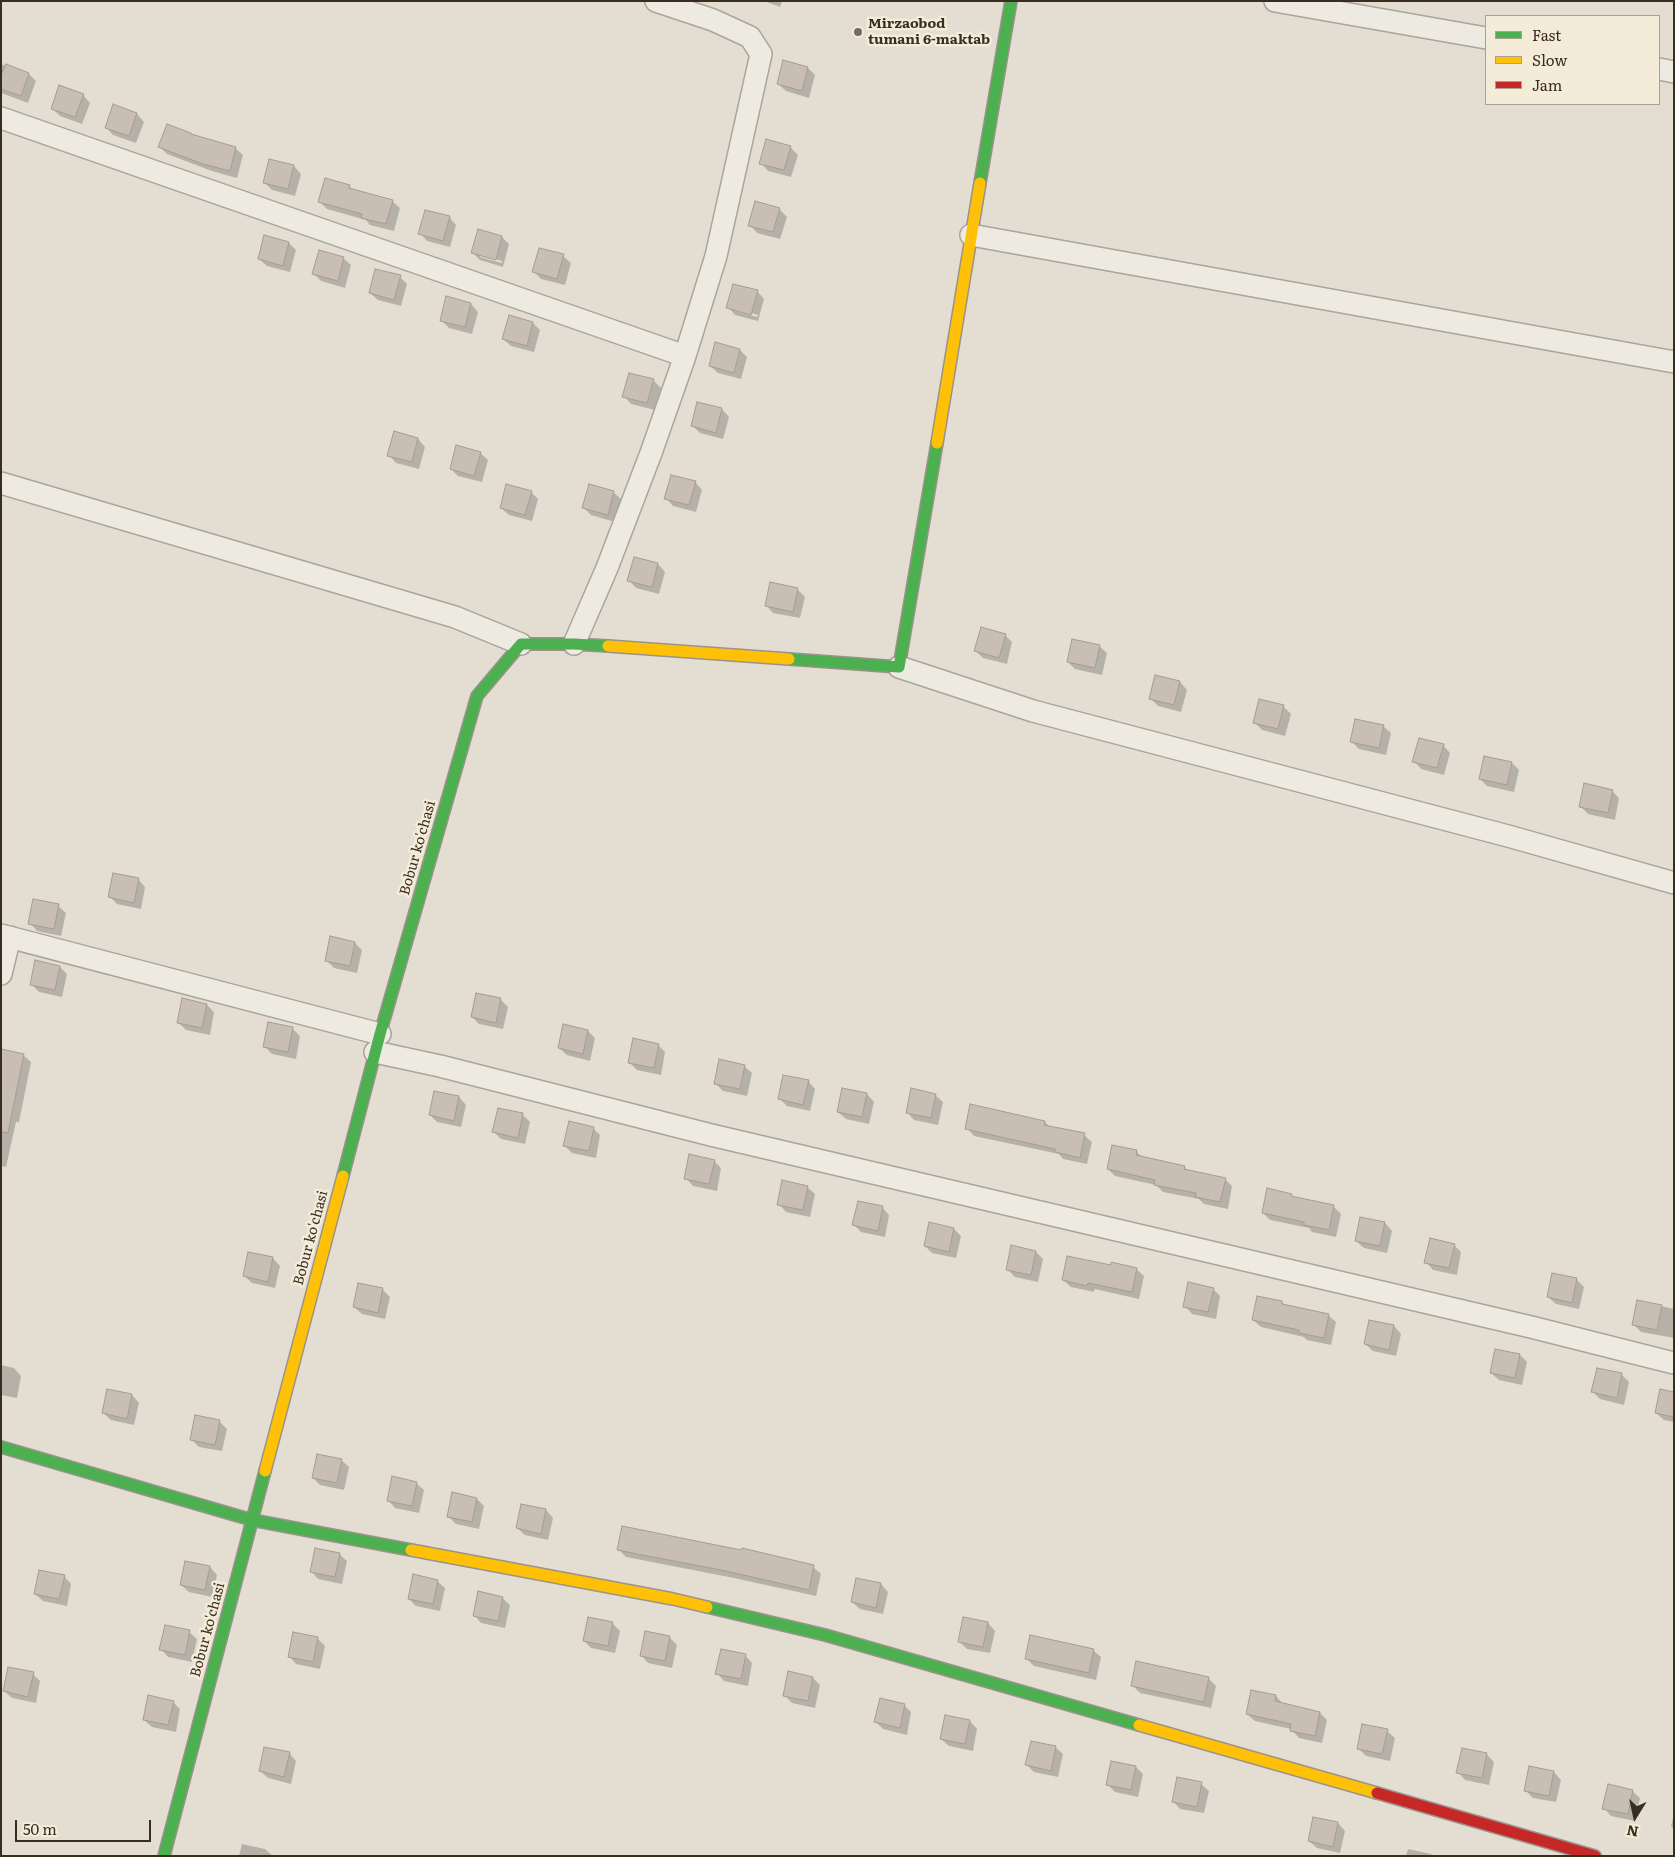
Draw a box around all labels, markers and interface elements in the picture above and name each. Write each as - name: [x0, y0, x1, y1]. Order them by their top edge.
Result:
- legend: [1485, 15, 1660, 105]
- place label: Mirzaobod tumani 6-maktab: [868, 16, 990, 48]
- text: Fast: [1532, 23, 1561, 46]
- marker: Mirzaobod tumani 6-maktab: [852, 26, 864, 38]
- text: Slow: [1532, 48, 1567, 71]
- text: Jam: [1532, 73, 1562, 96]
- street label: Bobur ko'chasi: [397, 799, 439, 897]
- street label: Bobur ko'chasi: [290, 1189, 332, 1287]
- street label: Bobur ko'chasi: [187, 1581, 229, 1679]
- north arrow: [1610, 1792, 1660, 1842]
- scale bar: [18, 1810, 154, 1842]
- text: 50 m: [23, 1817, 57, 1840]
- text: N: [1625, 1821, 1640, 1843]

